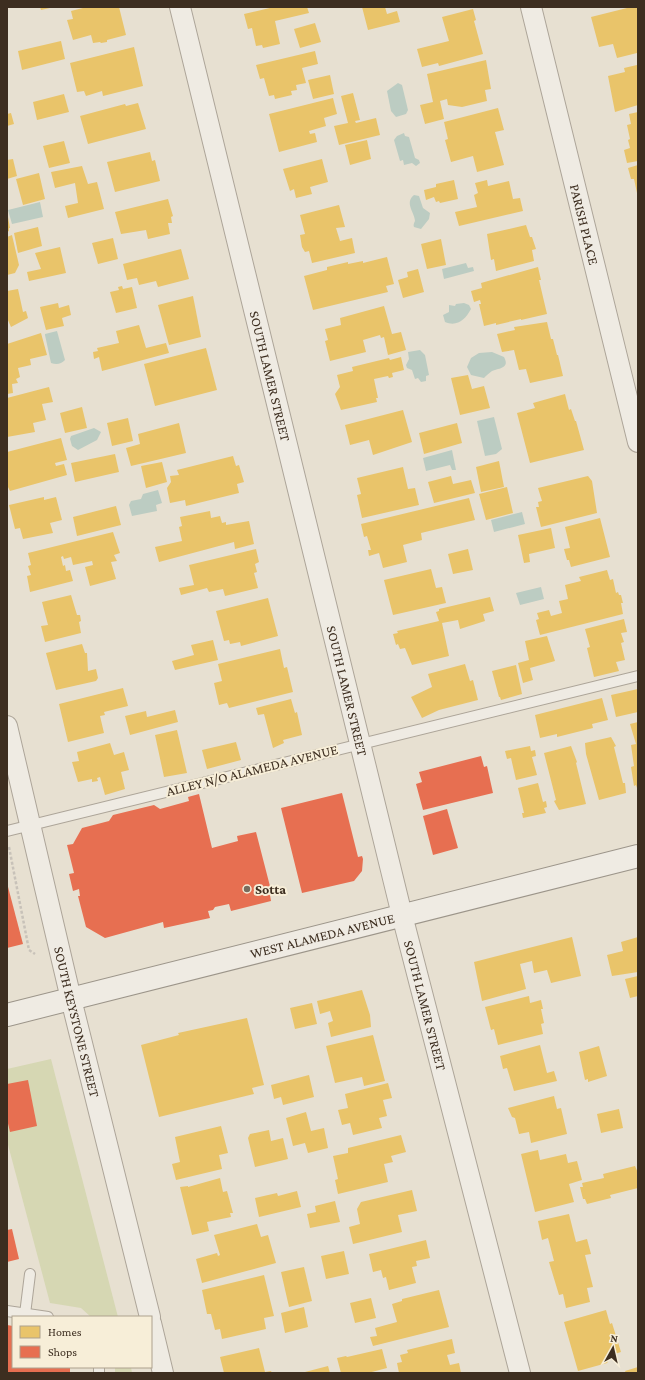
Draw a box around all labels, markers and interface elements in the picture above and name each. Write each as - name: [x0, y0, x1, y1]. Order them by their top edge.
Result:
- street label: PARISH PLACE: [567, 182, 602, 267]
- street label: SOUTH LAMER STREET: [247, 309, 294, 443]
- street label: SOUTH LAMER STREET: [324, 624, 371, 758]
- street label: ALLEY N/O ALAMEDA AVENUE: [165, 741, 340, 799]
- place label: Sotta: [255, 881, 286, 897]
- marker: Sotta: [242, 884, 252, 894]
- street label: WEST ALAMEDA AVENUE: [248, 910, 396, 961]
- street label: SOUTH LAMER STREET: [401, 939, 450, 1072]
- street label: SOUTH KEYSTONE STREET: [51, 945, 103, 1099]
- legend: [12, 1316, 152, 1368]
- text: Homes: [48, 1325, 82, 1339]
- north arrow: [593, 1328, 633, 1368]
- text: N: [610, 1332, 619, 1345]
- text: Shops: [48, 1345, 77, 1359]

